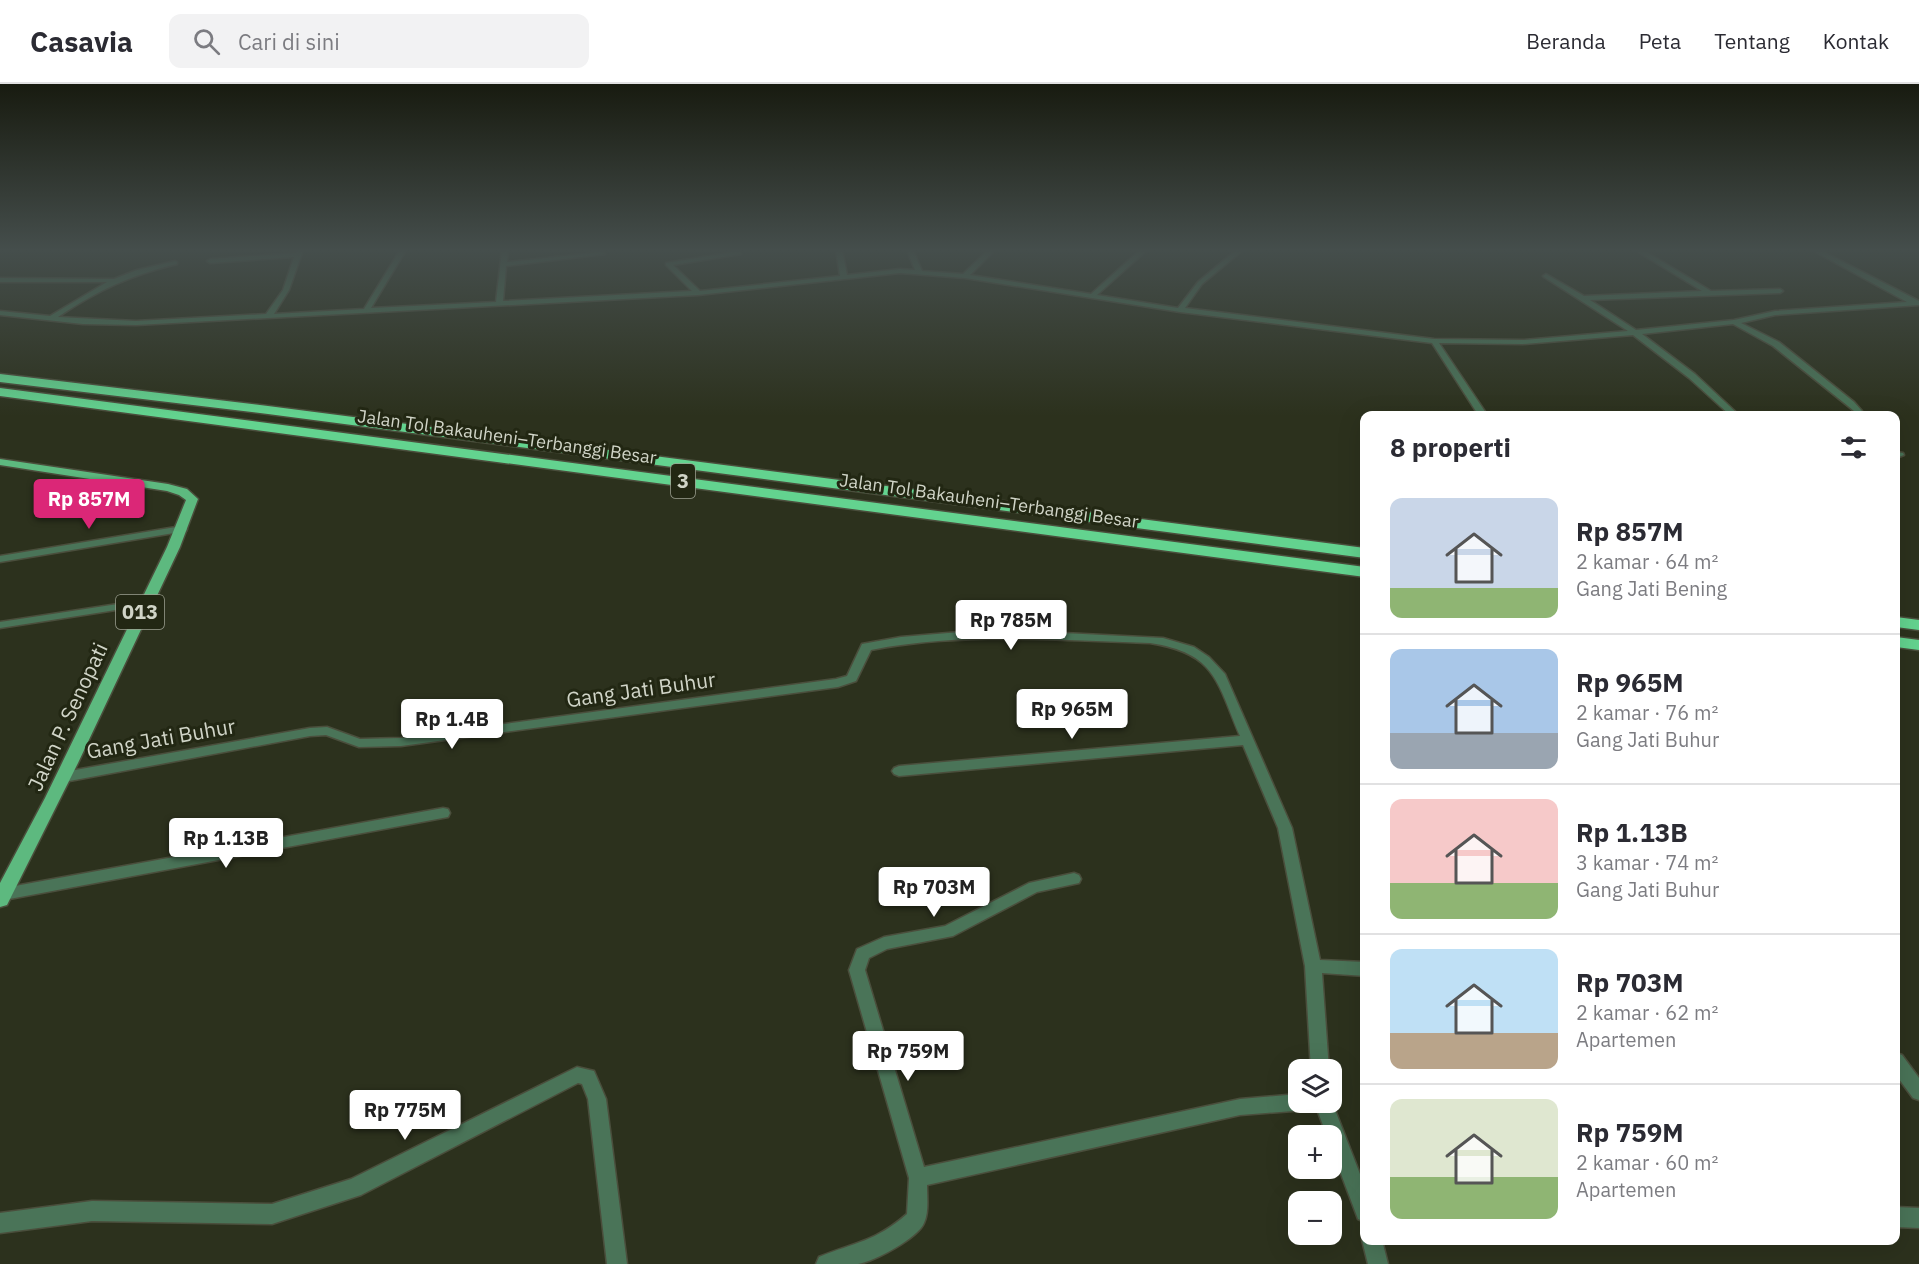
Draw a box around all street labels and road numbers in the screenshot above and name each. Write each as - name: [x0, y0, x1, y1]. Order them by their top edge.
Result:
- street label: Jalan Tol Bakauheni–Terbanggi Besar: [356, 404, 658, 469]
- road number: 3: [671, 464, 695, 498]
- street label: Jalan Tol Bakauheni–Terbanggi Besar: [838, 468, 1140, 533]
- road number: 013: [116, 595, 164, 629]
- street label: Jalan P. Senopati: [20, 638, 114, 795]
- street label: Gang Jati Buhur: [564, 665, 718, 713]
- street label: Gang Jati Buhur: [84, 711, 238, 765]

